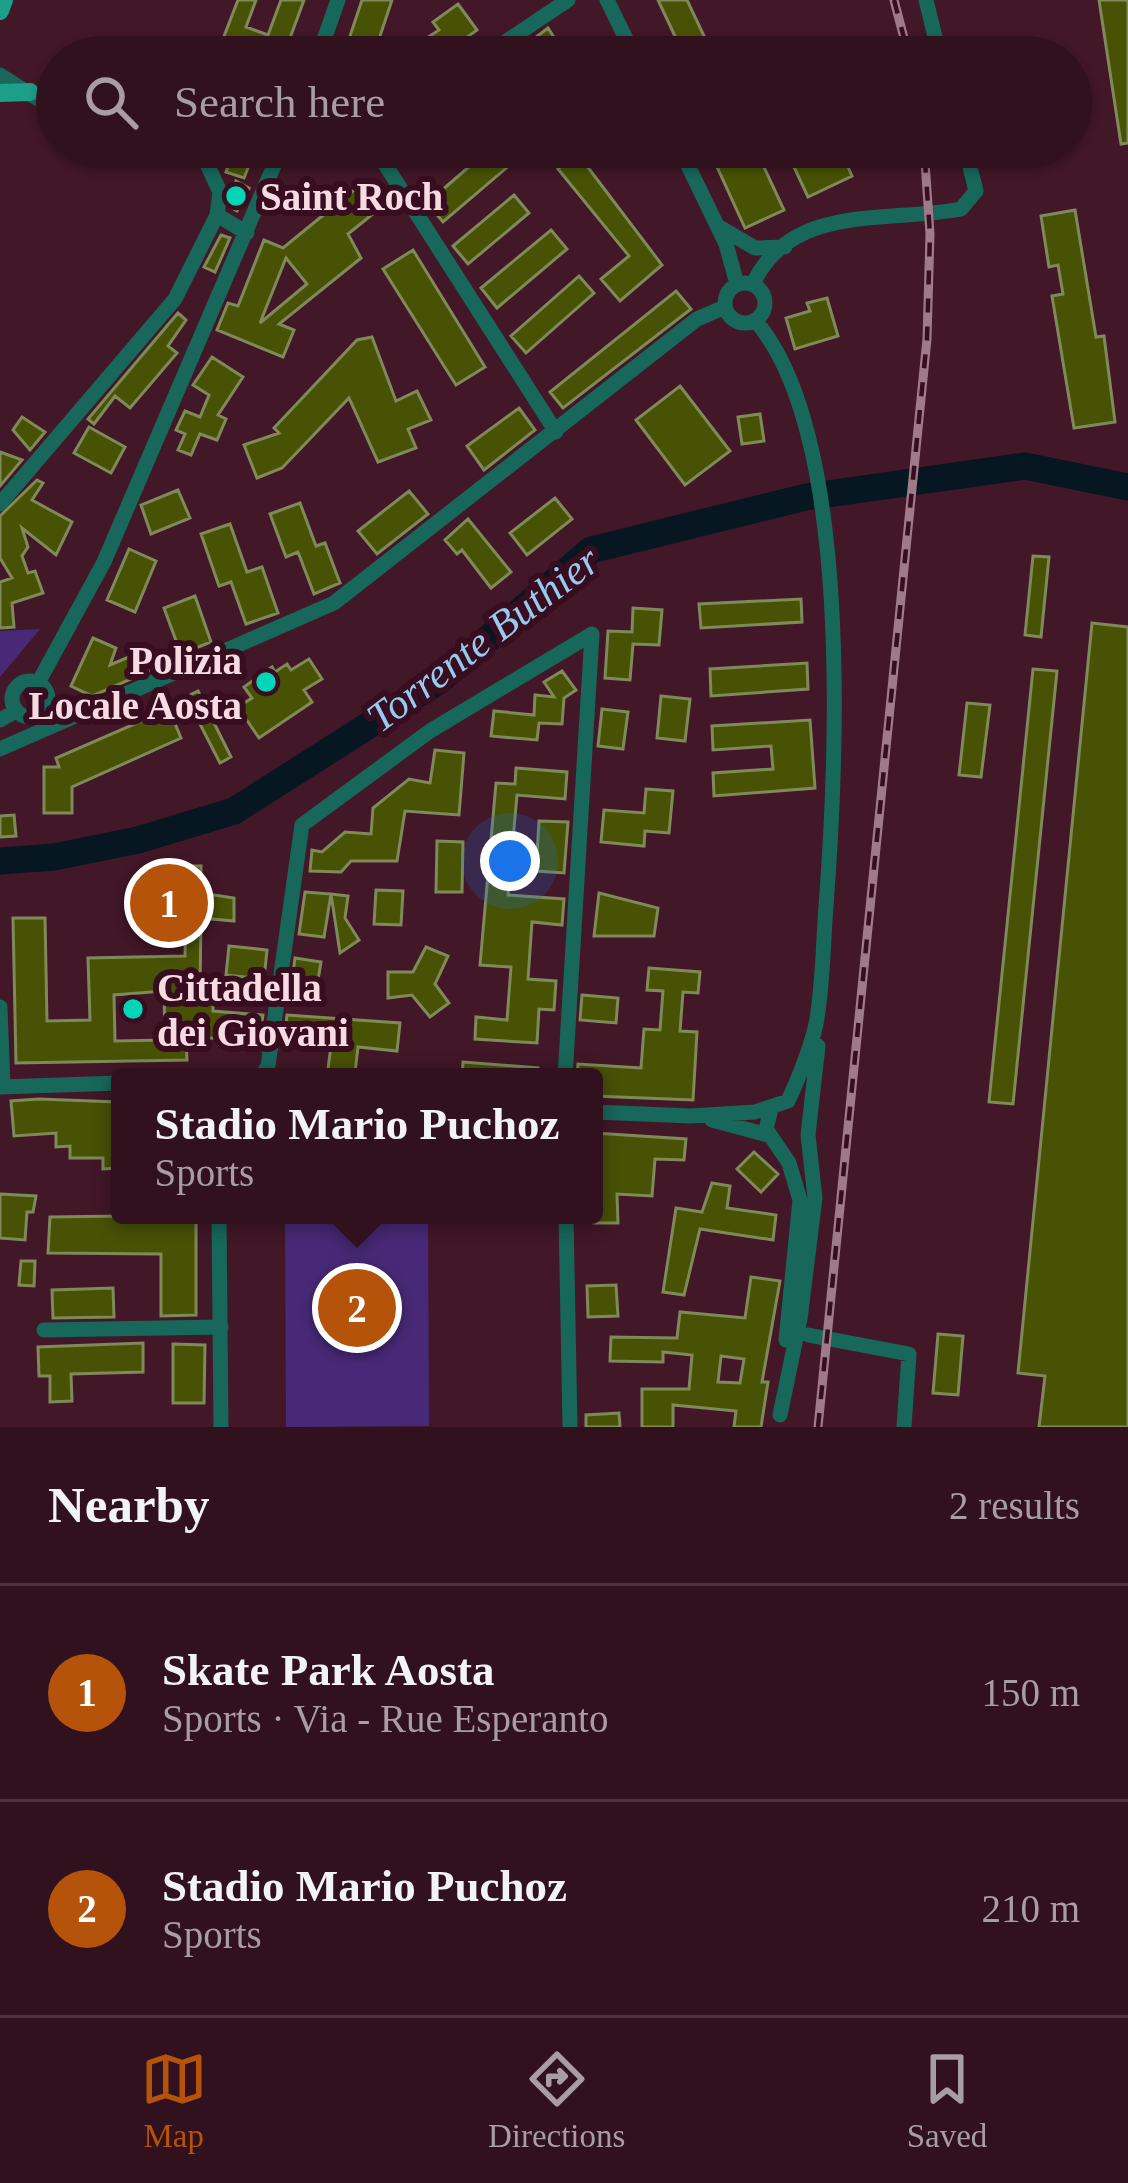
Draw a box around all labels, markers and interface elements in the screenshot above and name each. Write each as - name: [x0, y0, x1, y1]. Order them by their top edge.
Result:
- search box: [36, 36, 1092, 168]
- icon: search: [78, 69, 144, 135]
- text: Search here: [174, 77, 385, 127]
- place label: Saint Roch: [260, 175, 443, 218]
- marker: Saint Roch: [223, 183, 249, 209]
- water label: Torrente Buthier: [358, 537, 608, 741]
- place label: Polizia Locale Aosta: [29, 639, 242, 727]
- marker: Polizia Locale Aosta: [253, 669, 279, 695]
- your location: [480, 831, 540, 891]
- pin: 1: [130, 858, 208, 948]
- place label: Cittadella dei Giovani: [157, 966, 349, 1054]
- marker: Cittadella dei Giovani: [120, 996, 146, 1022]
- popup: [111, 1068, 603, 1224]
- text: Stadio Mario Puchoz: [155, 1099, 559, 1149]
- text: Sports: [155, 1151, 254, 1194]
- pin: 2: [318, 1263, 396, 1353]
- text: Nearby: [48, 1477, 209, 1533]
- text: 2 results: [949, 1484, 1080, 1527]
- text: Skate Park Aosta: [162, 1645, 495, 1695]
- text: 1: [77, 1671, 97, 1714]
- text: 150 m: [981, 1671, 1080, 1714]
- text: Sports · Via - Rue Esperanto: [162, 1697, 608, 1740]
- text: Stadio Mario Puchoz: [162, 1861, 567, 1911]
- text: 2: [77, 1887, 97, 1930]
- text: 210 m: [981, 1887, 1080, 1930]
- text: Sports: [162, 1913, 262, 1956]
- tab: Map: [141, 2046, 207, 2155]
- tab: Directions: [488, 2046, 625, 2155]
- tab: Saved: [907, 2046, 987, 2155]

